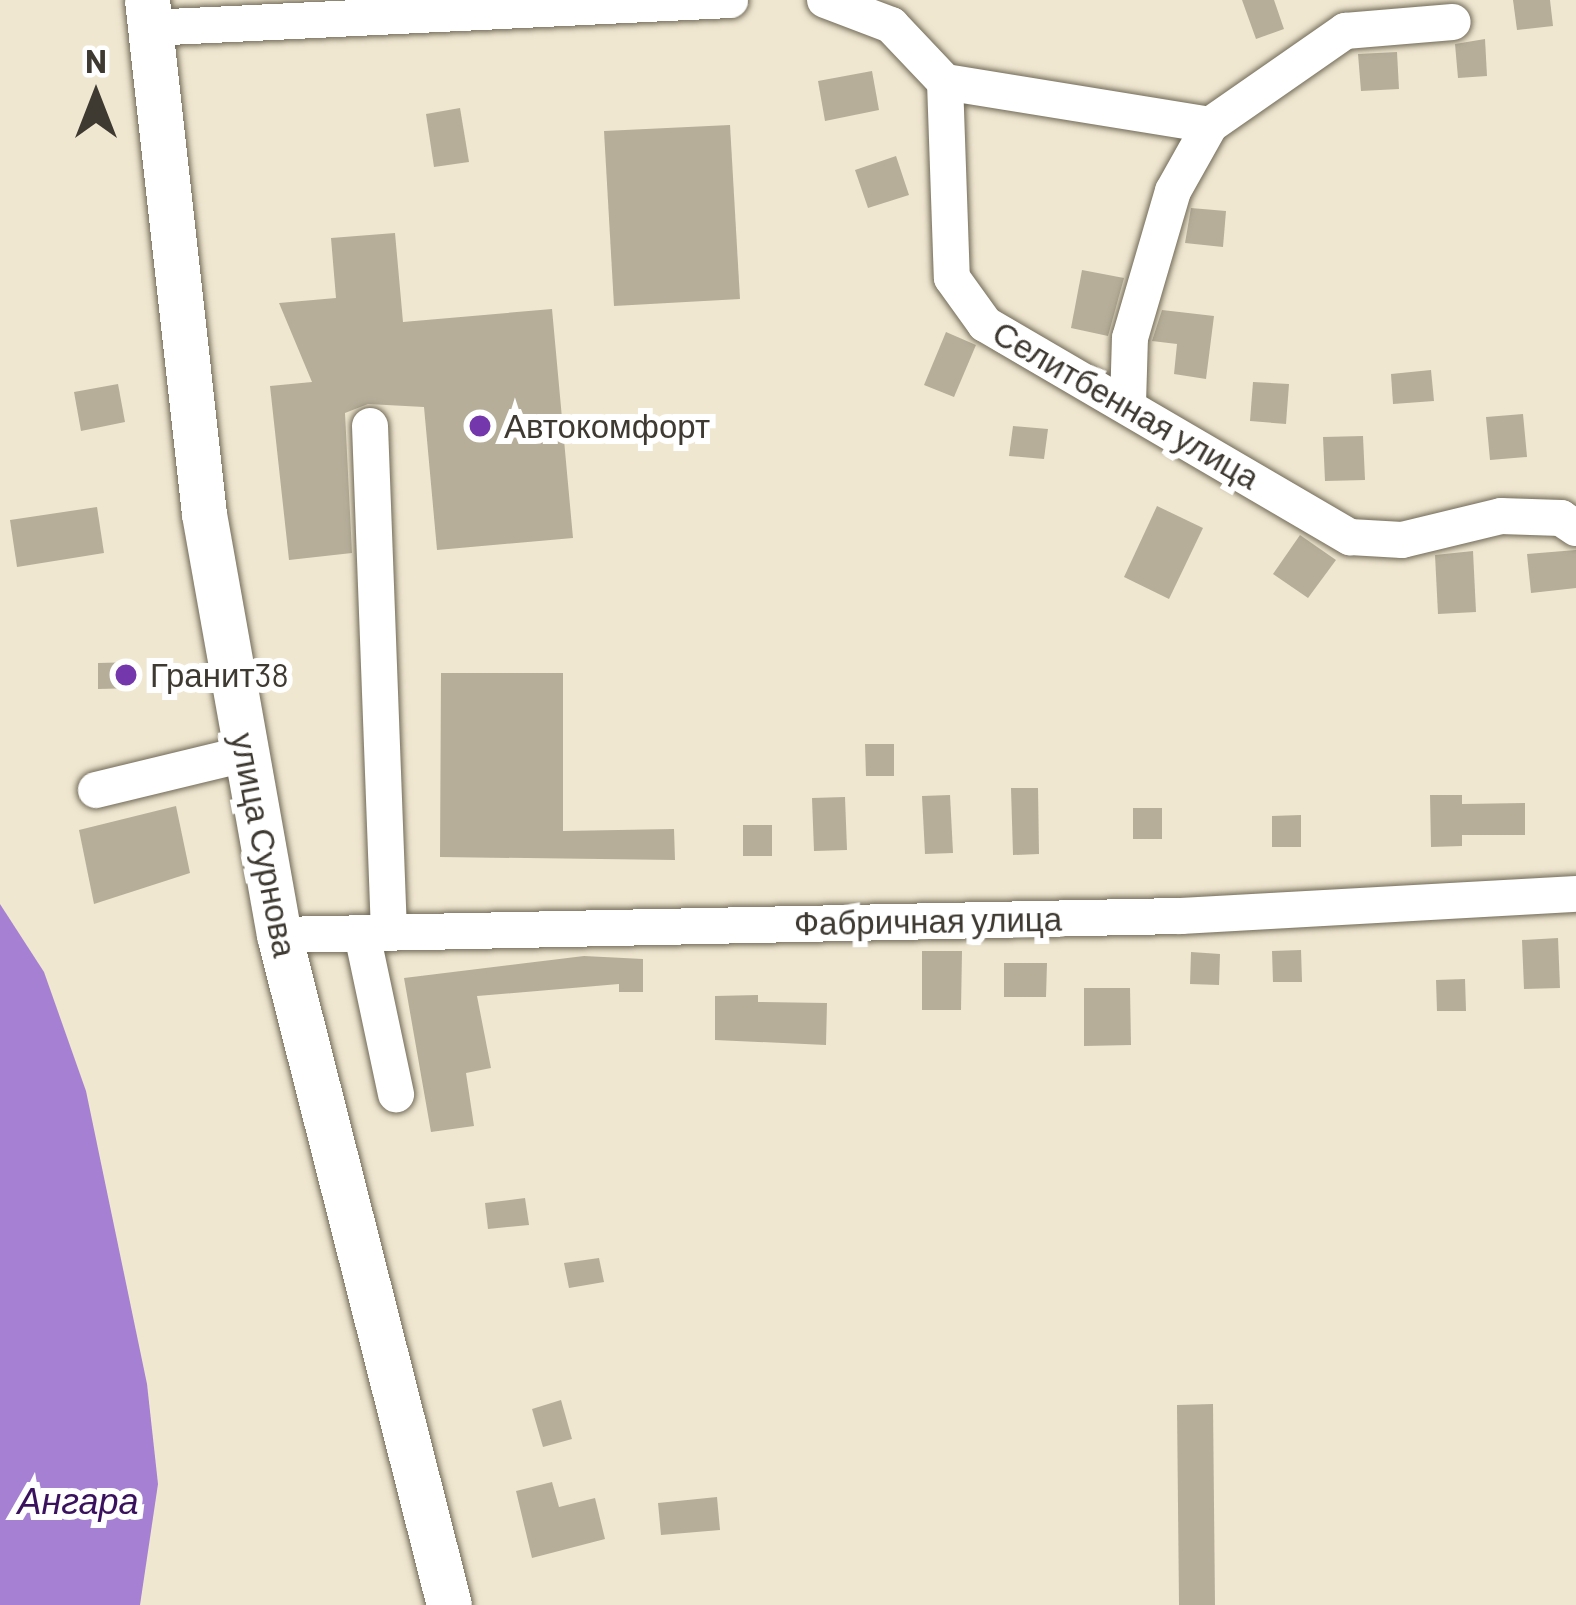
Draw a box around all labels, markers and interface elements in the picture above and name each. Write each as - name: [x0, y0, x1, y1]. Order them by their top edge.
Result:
- north arrow: [36, 36, 156, 156]
- text: N: [85, 40, 107, 80]
- street label: Селитбенная улица: [986, 313, 1266, 497]
- place label: Автокомфорт: [504, 406, 710, 446]
- marker: Автокомфорт: [467, 413, 493, 439]
- place label: Гранит38: [150, 655, 289, 695]
- marker: Гранит38: [113, 662, 139, 688]
- street label: улица Сурнова: [223, 729, 305, 961]
- street label: Фабричная улица: [794, 899, 1062, 943]
- water label: Ангара: [17, 1478, 139, 1522]

